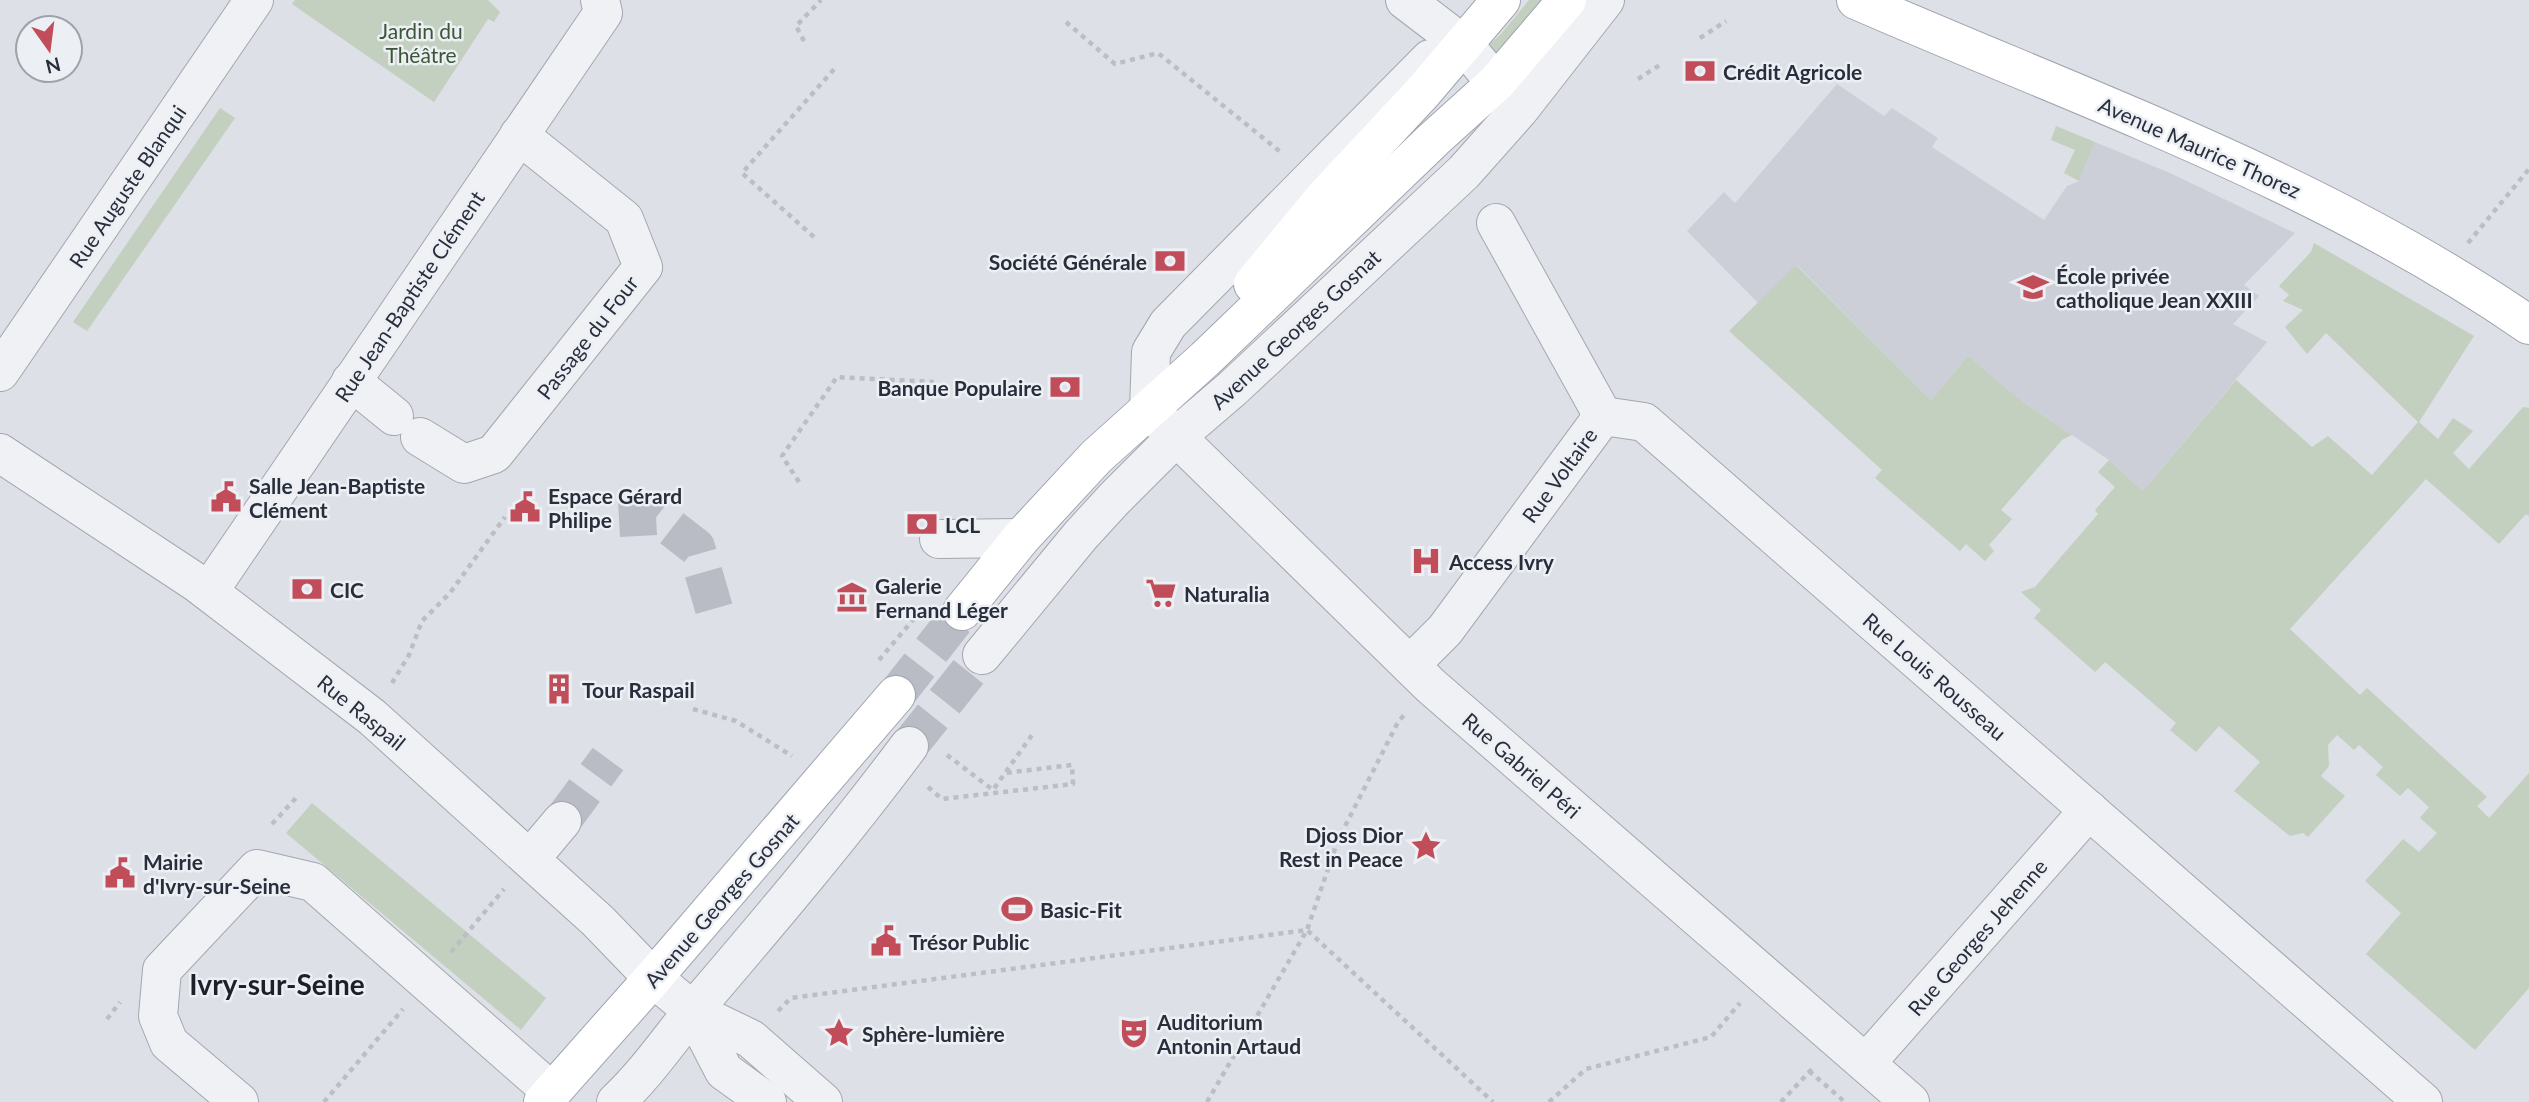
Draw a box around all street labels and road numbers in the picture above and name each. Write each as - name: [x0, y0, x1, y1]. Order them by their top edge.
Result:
- street label: Avenue Maurice Thorez: [2095, 91, 2305, 203]
- street label: Rue Auguste Blanqui: [63, 100, 191, 272]
- street label: Rue Jean-Baptiste Clément: [329, 185, 489, 406]
- street label: Avenue Georges Gosnat: [1205, 244, 1385, 414]
- street label: Passage du Four: [531, 270, 643, 404]
- street label: Rue Voltaire: [1516, 423, 1602, 527]
- street label: Rue Louis Rousseau: [1858, 607, 2012, 745]
- street label: Rue Raspail: [313, 669, 411, 755]
- street label: Rue Gabriel Péri: [1458, 707, 1586, 823]
- street label: Avenue Georges Gosnat: [639, 807, 804, 992]
- street label: Rue Georges Jehenne: [1902, 854, 2052, 1020]

